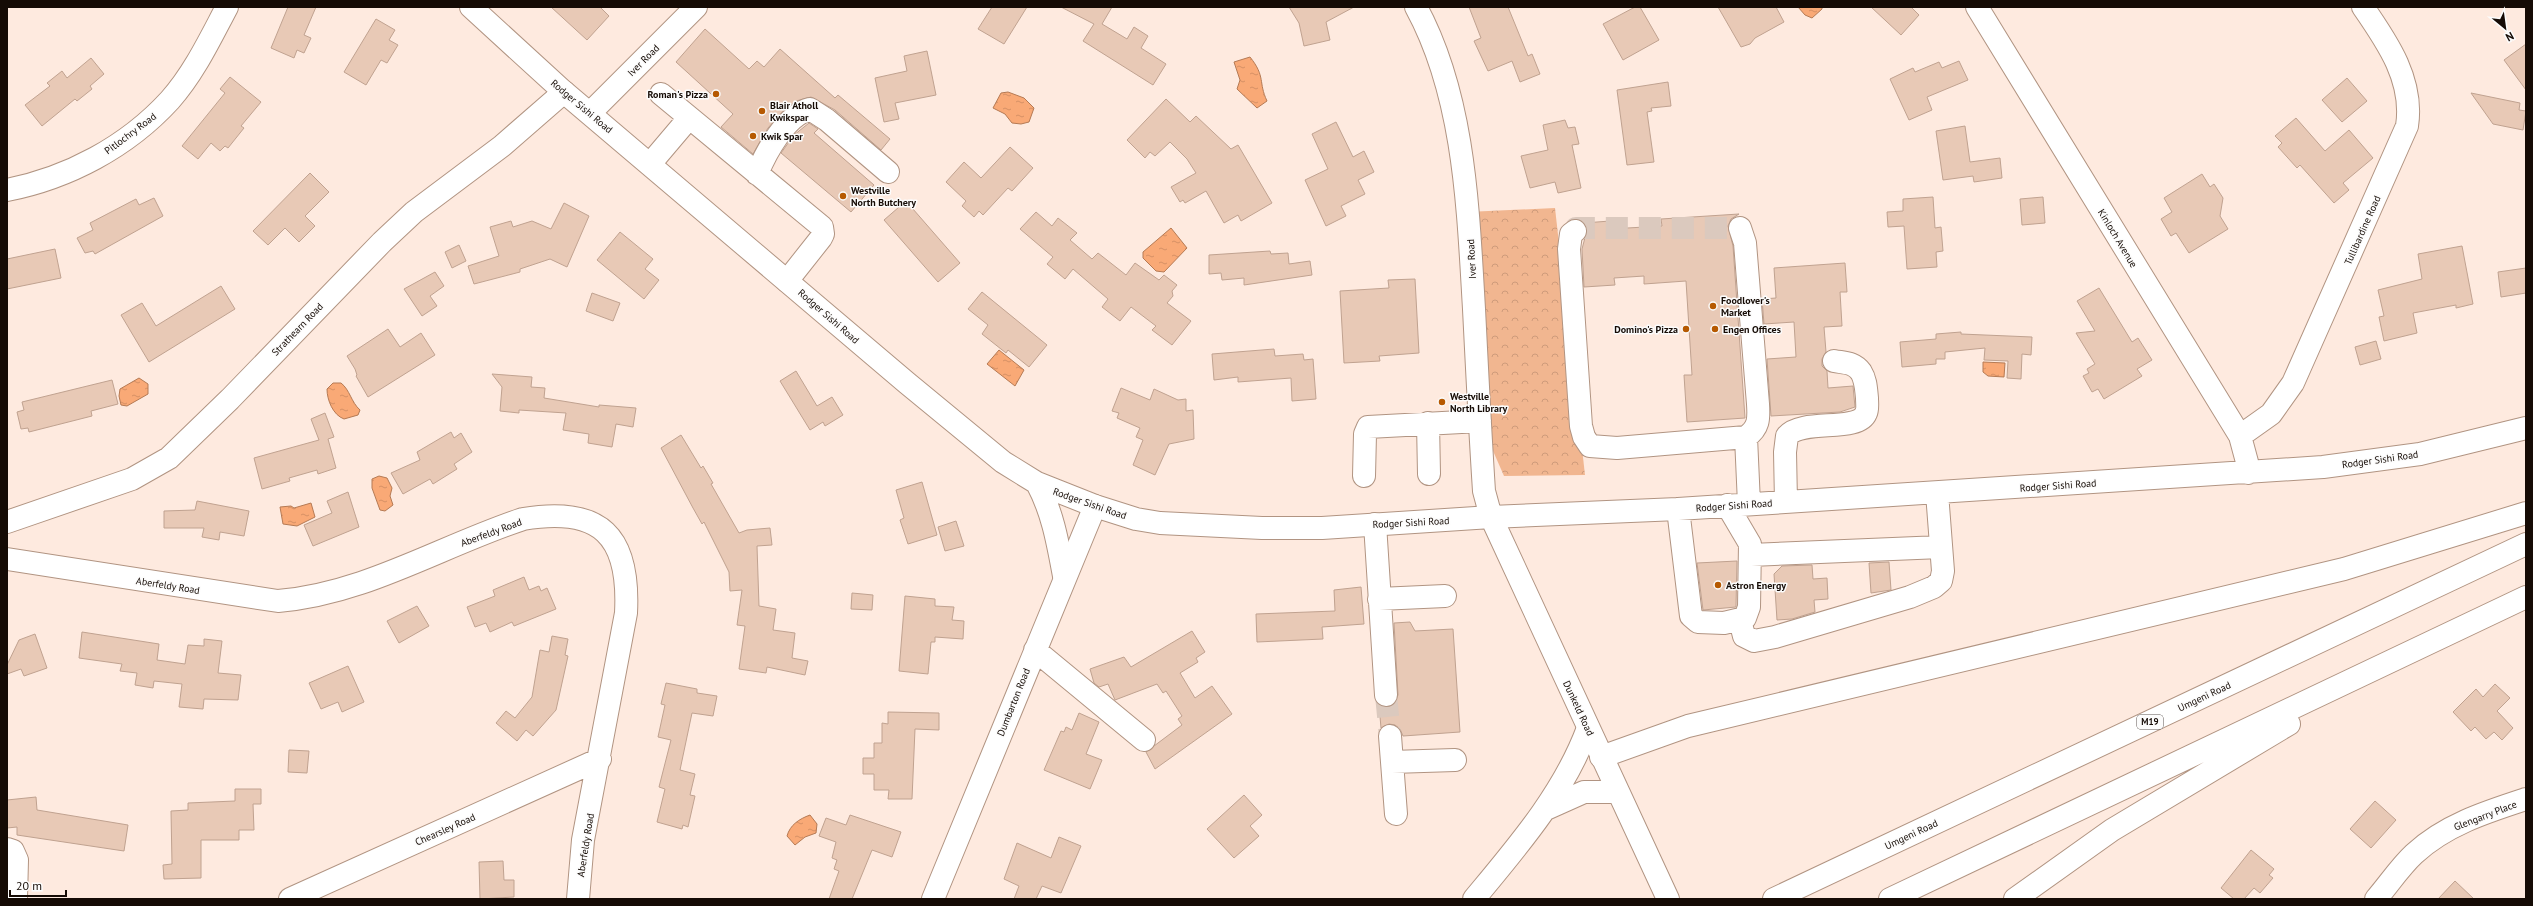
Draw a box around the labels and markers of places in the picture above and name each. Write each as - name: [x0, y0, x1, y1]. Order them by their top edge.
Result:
- place label: Roman's Pizza: [648, 88, 708, 101]
- marker: Roman's Pizza: [711, 89, 721, 99]
- place label: Blair Atholl Kwikspar: [770, 99, 818, 124]
- marker: Blair Atholl Kwikspar: [757, 106, 767, 116]
- place label: Kwik Spar: [761, 130, 803, 143]
- marker: Kwik Spar: [748, 131, 758, 141]
- place label: Westville North Butchery: [851, 184, 916, 209]
- marker: Westville North Butchery: [838, 191, 848, 201]
- place label: Foodlover's Market: [1721, 294, 1770, 319]
- marker: Foodlover's Market: [1708, 301, 1718, 311]
- place label: Domino's Pizza: [1614, 323, 1678, 336]
- place label: Engen Offices: [1723, 323, 1781, 336]
- marker: Domino's Pizza: [1681, 324, 1691, 334]
- marker: Engen Offices: [1710, 324, 1720, 334]
- place label: Westville North Library: [1450, 390, 1507, 415]
- marker: Westville North Library: [1437, 397, 1447, 407]
- place label: Astron Energy: [1726, 579, 1786, 592]
- marker: Astron Energy: [1713, 580, 1723, 590]

